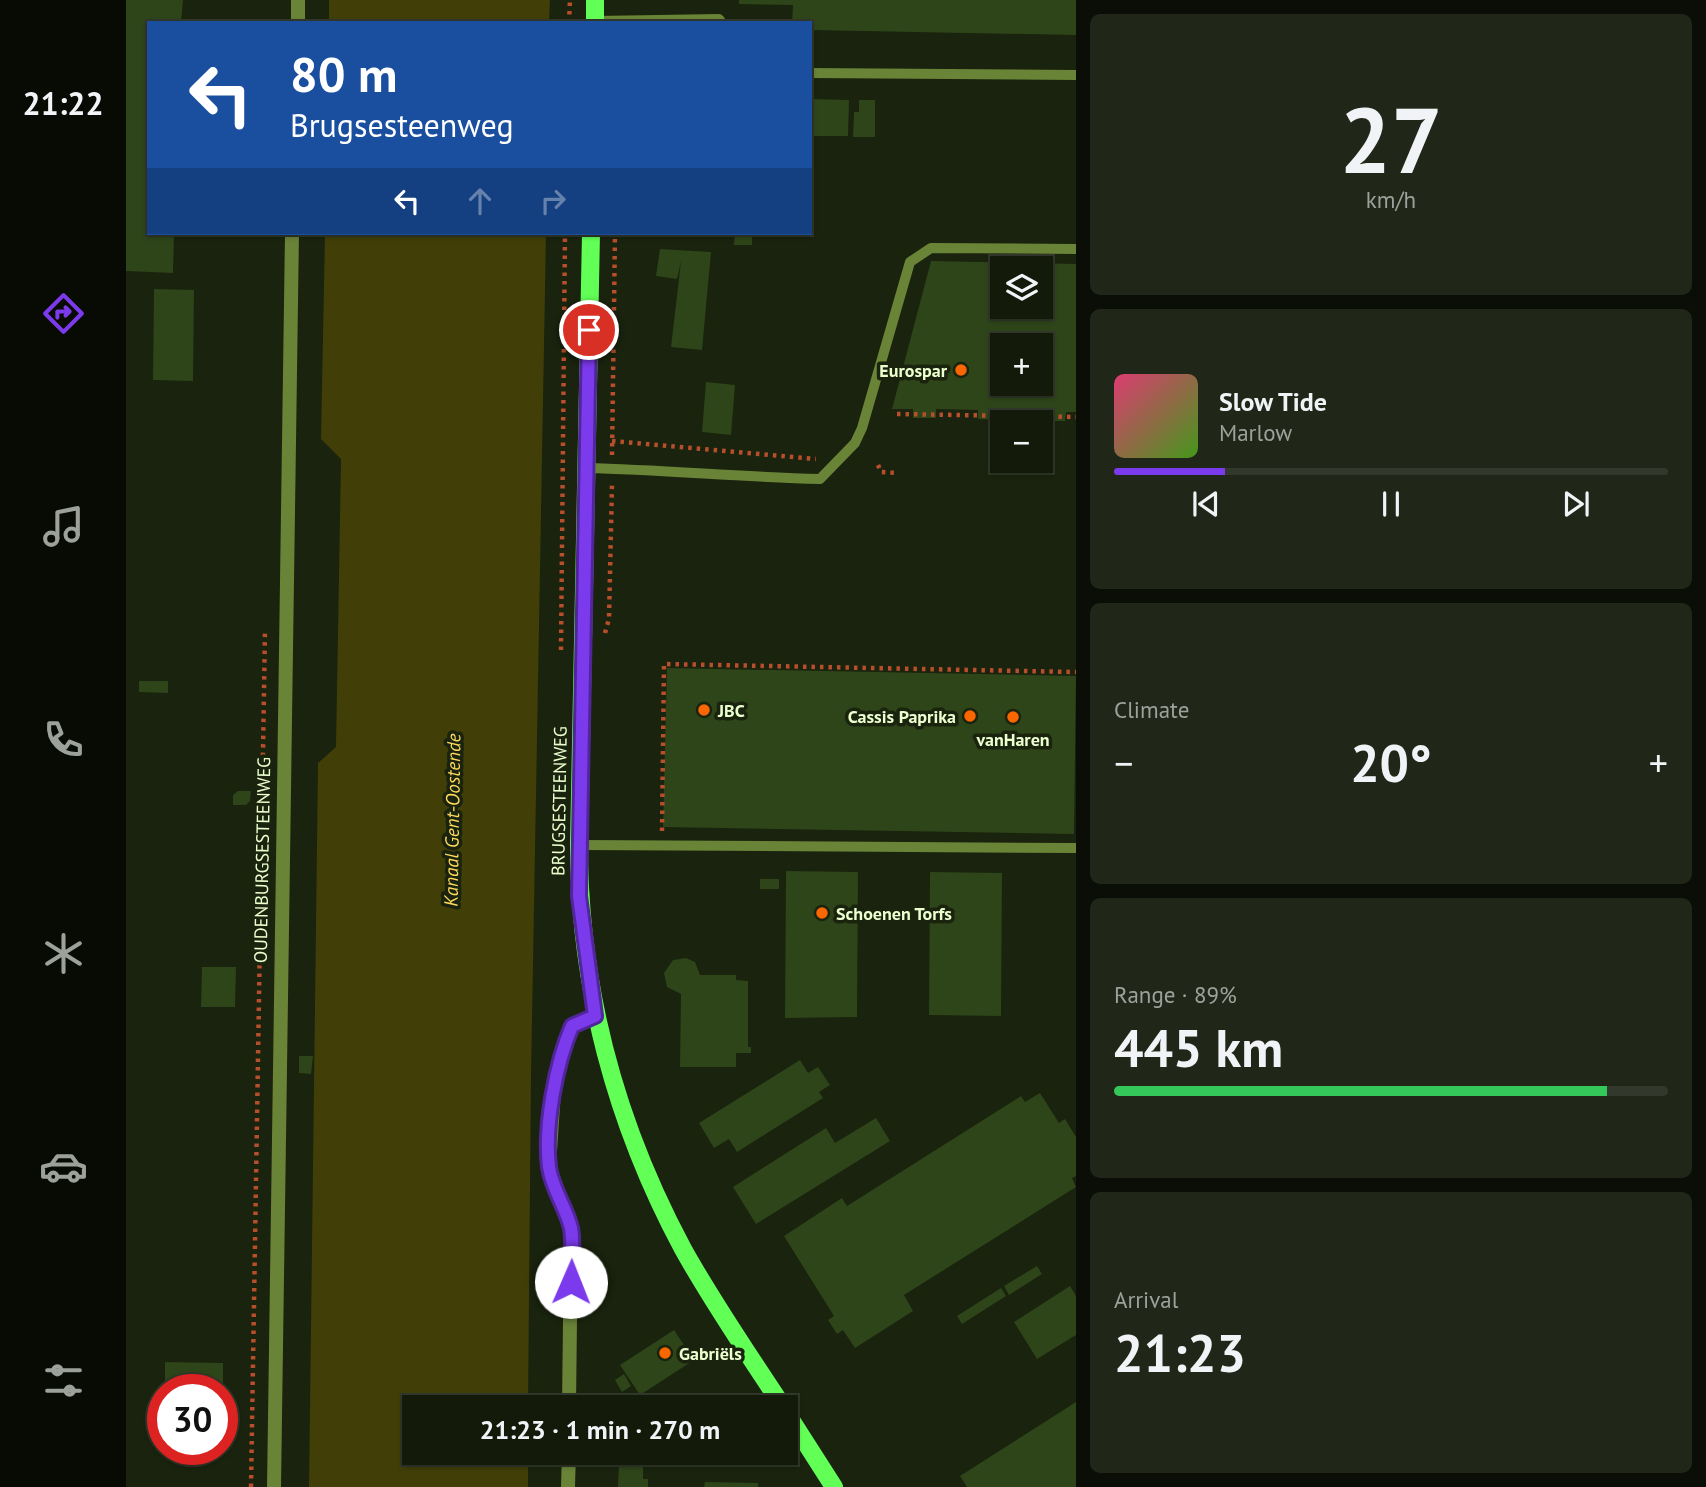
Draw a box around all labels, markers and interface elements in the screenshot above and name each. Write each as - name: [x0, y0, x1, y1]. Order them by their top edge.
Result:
- text: 80 m: [290, 42, 397, 106]
- icon: left: [175, 49, 266, 140]
- text: 27: [1339, 80, 1443, 198]
- text: 21:22: [22, 82, 104, 124]
- text: Brugsesteenweg: [290, 104, 514, 146]
- icon: left: [388, 182, 426, 220]
- icon: ahead: [461, 182, 499, 220]
- icon: right: [534, 182, 572, 220]
- text: km/h: [1366, 185, 1416, 214]
- map controls: [990, 256, 1053, 473]
- button: layers: [990, 256, 1053, 319]
- icon: directions: [39, 289, 88, 338]
- pin: [559, 300, 619, 360]
- icon: arrive: [570, 311, 608, 349]
- button: +: [990, 333, 1053, 396]
- place label: Eurospar: [879, 359, 948, 382]
- marker: Eurospar: [953, 362, 969, 378]
- text: Slow Tide: [1219, 385, 1327, 418]
- button: −: [990, 410, 1053, 473]
- text: Marlow: [1219, 418, 1292, 447]
- icon: previous: [1187, 485, 1225, 523]
- icon: pause: [1372, 485, 1410, 523]
- icon: next: [1557, 485, 1595, 523]
- icon: music: [39, 502, 88, 551]
- text: Climate: [1114, 695, 1189, 724]
- place label: JBC: [717, 699, 745, 722]
- marker: JBC: [696, 702, 712, 718]
- place label: Cassis Paprika: [848, 705, 956, 728]
- marker: Cassis Paprika: [962, 708, 978, 724]
- marker: vanHaren: [1005, 709, 1021, 725]
- icon: phone: [39, 715, 88, 764]
- street label: BRUGSESTEENWEG: [546, 726, 572, 876]
- place label: vanHaren: [975, 728, 1050, 751]
- text: 20°: [1350, 729, 1432, 796]
- water label: Kanaal Gent-Oostende: [438, 733, 466, 907]
- text: −: [1114, 738, 1133, 787]
- text: +: [1649, 738, 1668, 787]
- street label: OUDENBURGSESTEENWEG: [249, 757, 275, 963]
- place label: Schoenen Torfs: [836, 902, 952, 925]
- marker: Schoenen Torfs: [814, 905, 830, 921]
- icon: climate: [39, 929, 88, 978]
- text: Range · 89%: [1114, 980, 1237, 1009]
- text: 445 km: [1114, 1014, 1283, 1081]
- icon: car: [39, 1142, 88, 1191]
- position arrow: [534, 1245, 608, 1319]
- text: Arrival: [1114, 1285, 1178, 1314]
- text: 21:23: [1114, 1319, 1246, 1386]
- place label: Gabriëls: [679, 1342, 742, 1365]
- marker: Gabriëls: [657, 1345, 673, 1361]
- icon: filters: [39, 1356, 88, 1405]
- speed limit sign: 30: [147, 1374, 238, 1465]
- text: 21:23 · 1 min · 270 m: [480, 1413, 720, 1446]

